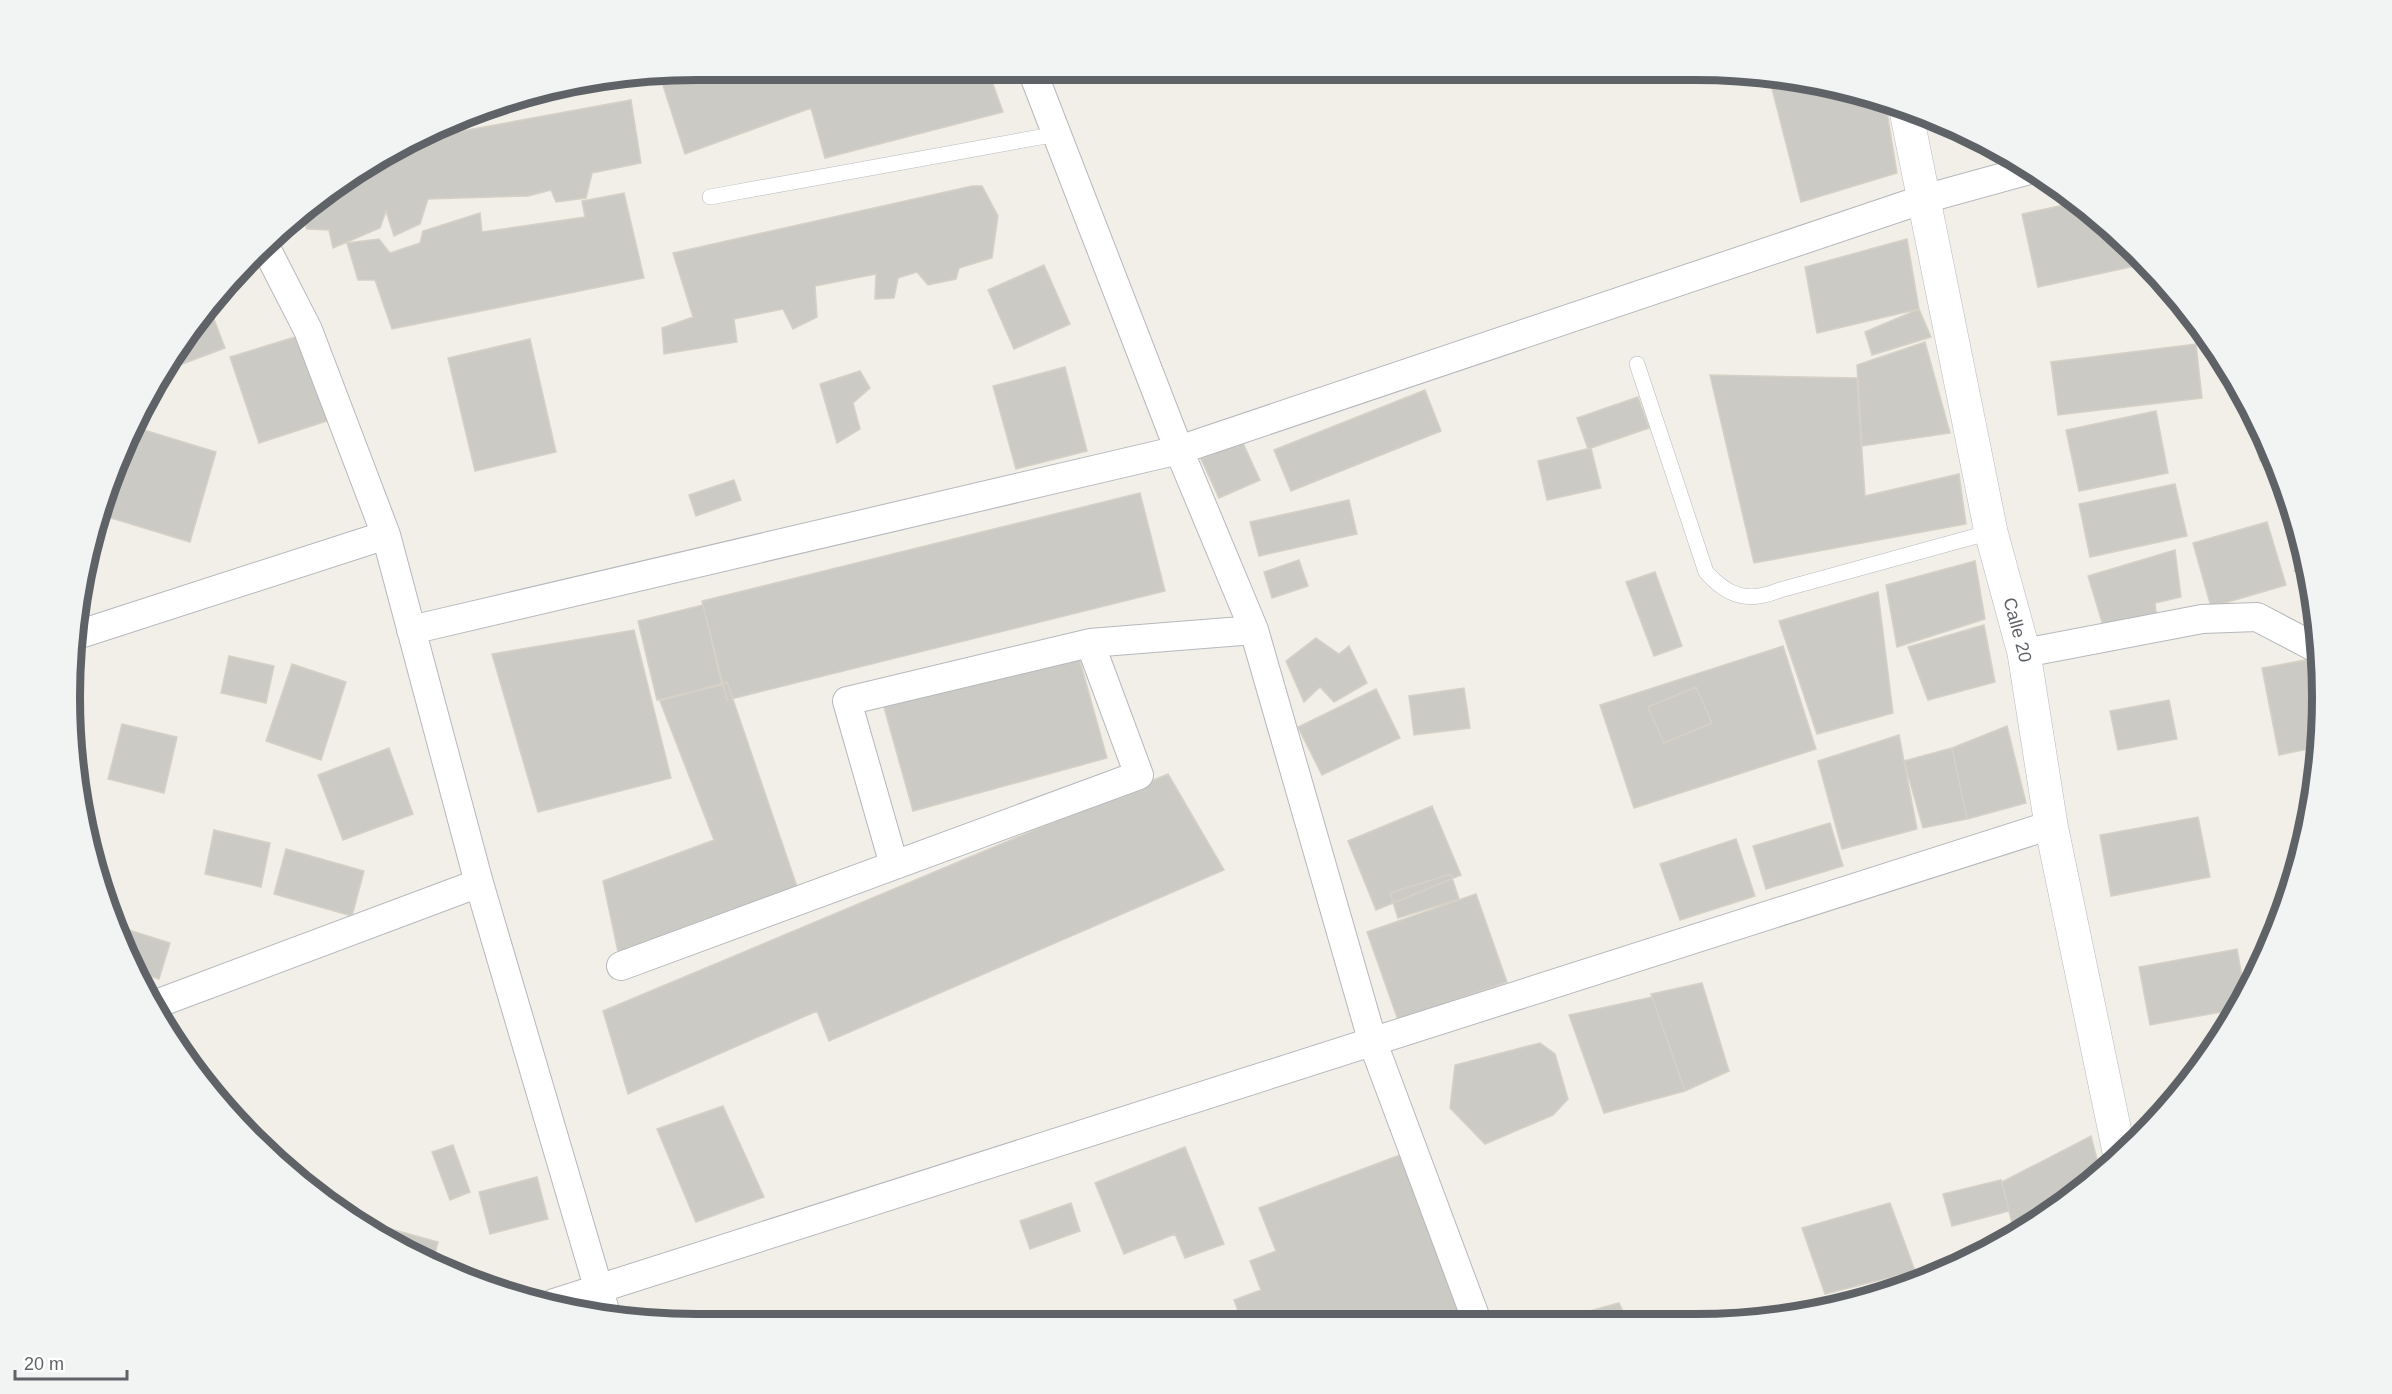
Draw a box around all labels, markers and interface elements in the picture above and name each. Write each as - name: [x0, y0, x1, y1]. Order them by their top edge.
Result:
- street label: Calle 20: [1999, 595, 2035, 663]
- scale bar: [15, 1343, 128, 1381]
- text: 20 m: [24, 1354, 64, 1374]

